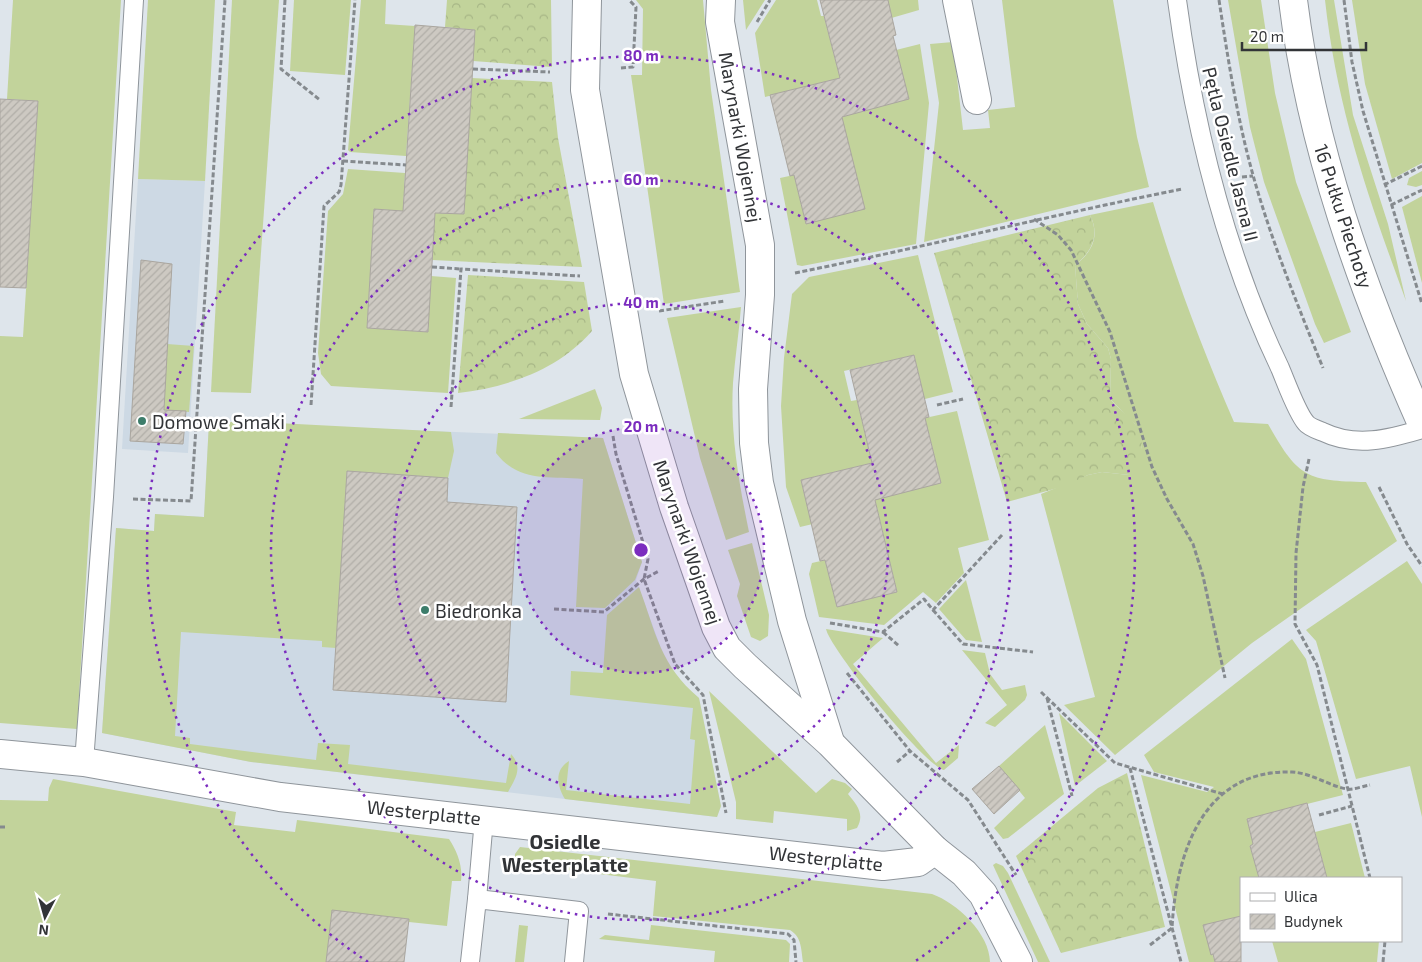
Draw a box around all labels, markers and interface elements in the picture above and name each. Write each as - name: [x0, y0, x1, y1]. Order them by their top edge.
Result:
- scale bar: [1242, 20, 1366, 52]
- text: 20 m: [1250, 27, 1284, 45]
- text: 80 m: [623, 46, 659, 64]
- street label: Marynarki Wojennej: [715, 50, 767, 224]
- street label: Pętla Osiedle Jasna II: [1198, 64, 1264, 244]
- street label: 16 Pułku Piechoty: [1310, 141, 1378, 291]
- text: 60 m: [624, 170, 658, 188]
- text: 40 m: [623, 293, 659, 311]
- place label: Domowe Smaki: [152, 410, 285, 433]
- marker: Domowe Smaki: [136, 415, 148, 427]
- text: 20 m: [624, 417, 658, 435]
- street label: Marynarki Wojennej: [649, 457, 727, 627]
- centre of rings: [632, 541, 650, 559]
- place label: Biedronka: [435, 599, 522, 622]
- marker: Biedronka: [419, 604, 431, 616]
- street label: Westerplatte: [366, 795, 482, 829]
- district label: Osiedle Westerplatte: [502, 829, 628, 876]
- street label: Westerplatte: [768, 841, 884, 875]
- legend: [1240, 877, 1402, 942]
- text: Ulica: [1284, 887, 1318, 905]
- north arrow: [20, 892, 70, 942]
- text: Budynek: [1284, 912, 1343, 930]
- text: N: [38, 921, 50, 939]

